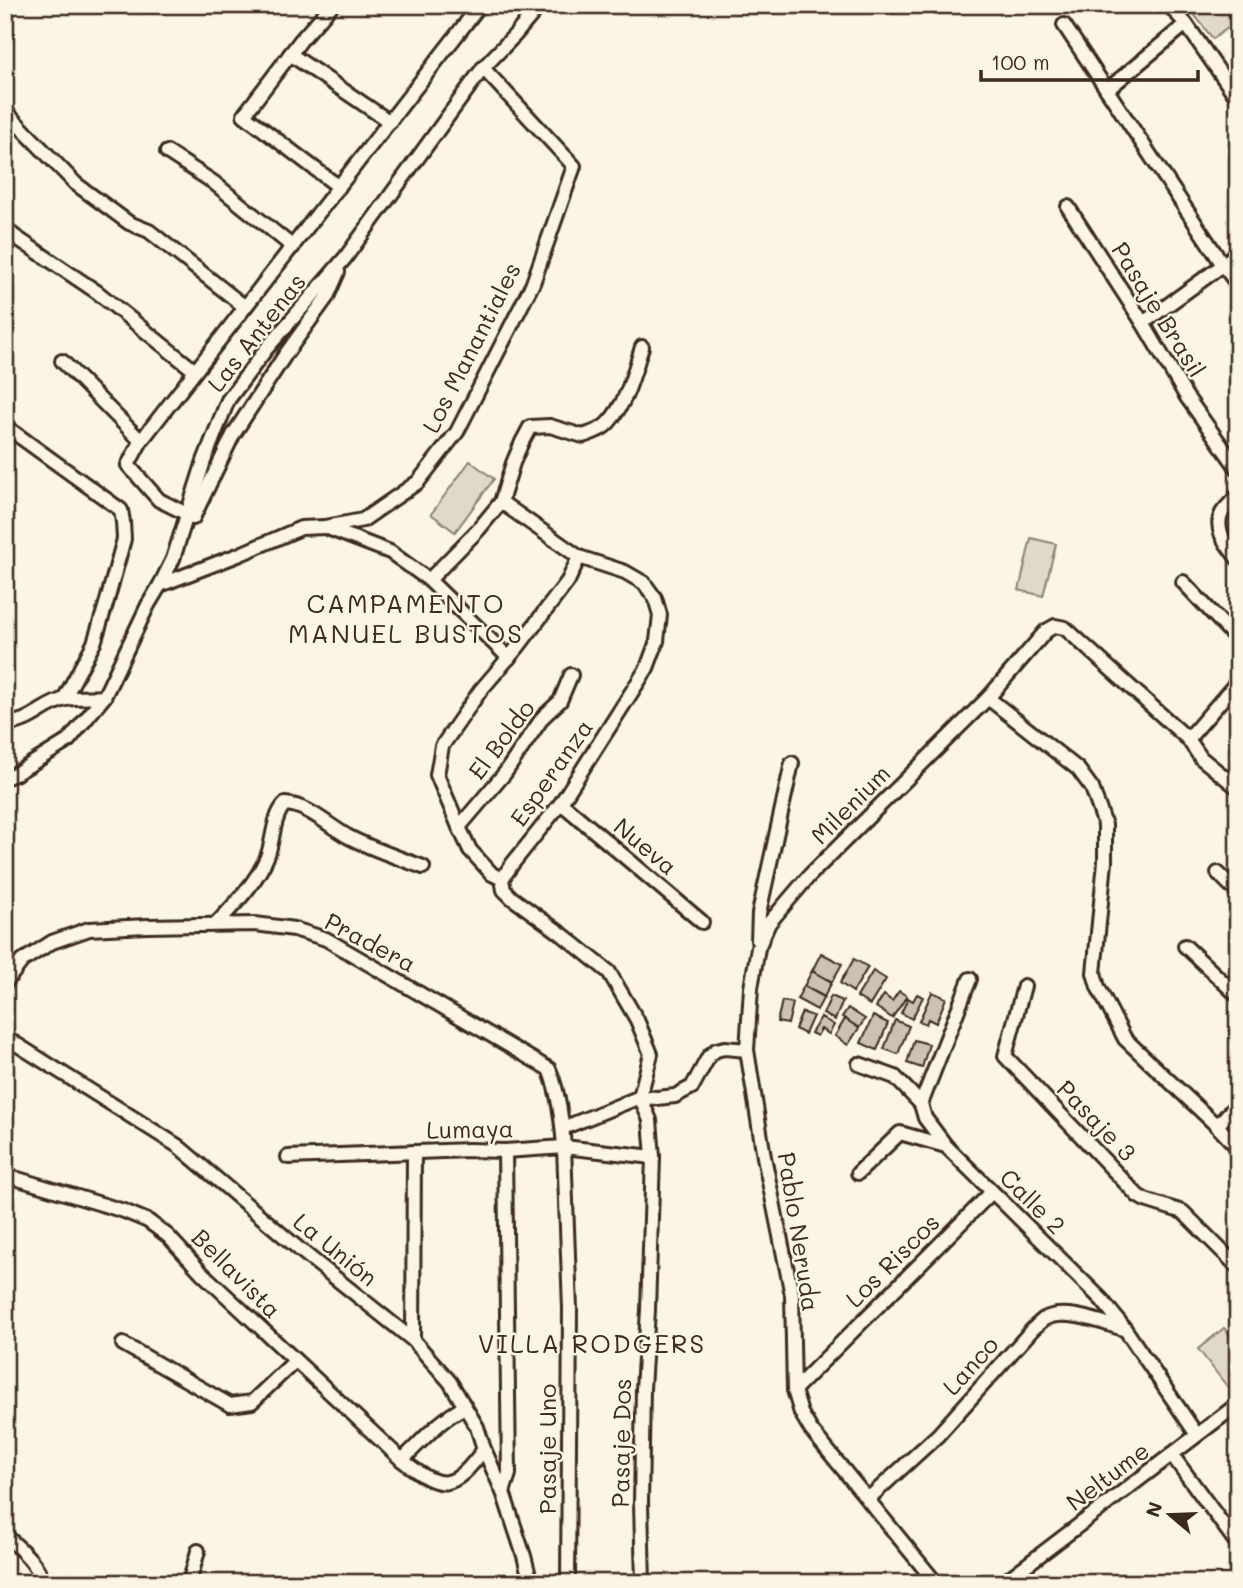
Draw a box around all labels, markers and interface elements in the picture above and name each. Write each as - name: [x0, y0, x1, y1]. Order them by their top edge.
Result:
- scale bar: [981, 38, 1198, 82]
- text: 100 m: [991, 48, 1050, 75]
- street label: Pasaje Brasil: [1105, 236, 1213, 383]
- street label: Los Manantiales: [414, 257, 527, 438]
- street label: Las Antenas: [200, 267, 312, 398]
- district label: CAMPAMENTO MANUEL BUSTOS: [288, 586, 524, 650]
- street label: El Boldo: [461, 693, 541, 785]
- street label: Esperanza: [503, 713, 599, 832]
- street label: Milenium: [804, 758, 896, 850]
- street label: Nueva: [608, 810, 684, 881]
- street label: Pradera: [320, 905, 422, 979]
- street label: Pasaje 3: [1051, 1073, 1143, 1167]
- street label: Lumaya: [426, 1112, 514, 1145]
- street label: Pablo Neruda: [772, 1150, 827, 1314]
- street label: Calle 2: [994, 1162, 1072, 1240]
- street label: La Unión: [288, 1205, 384, 1292]
- street label: Los Riscos: [838, 1206, 946, 1314]
- street label: Bellavista: [186, 1222, 288, 1324]
- district label: VILLA RODGERS: [478, 1326, 706, 1360]
- street label: Lanco: [935, 1329, 1005, 1401]
- street label: Pasaje Dos: [604, 1378, 637, 1508]
- street label: Pasaje Uno: [531, 1384, 562, 1514]
- street label: Neltume: [1061, 1437, 1155, 1517]
- north arrow: [1134, 1480, 1204, 1550]

